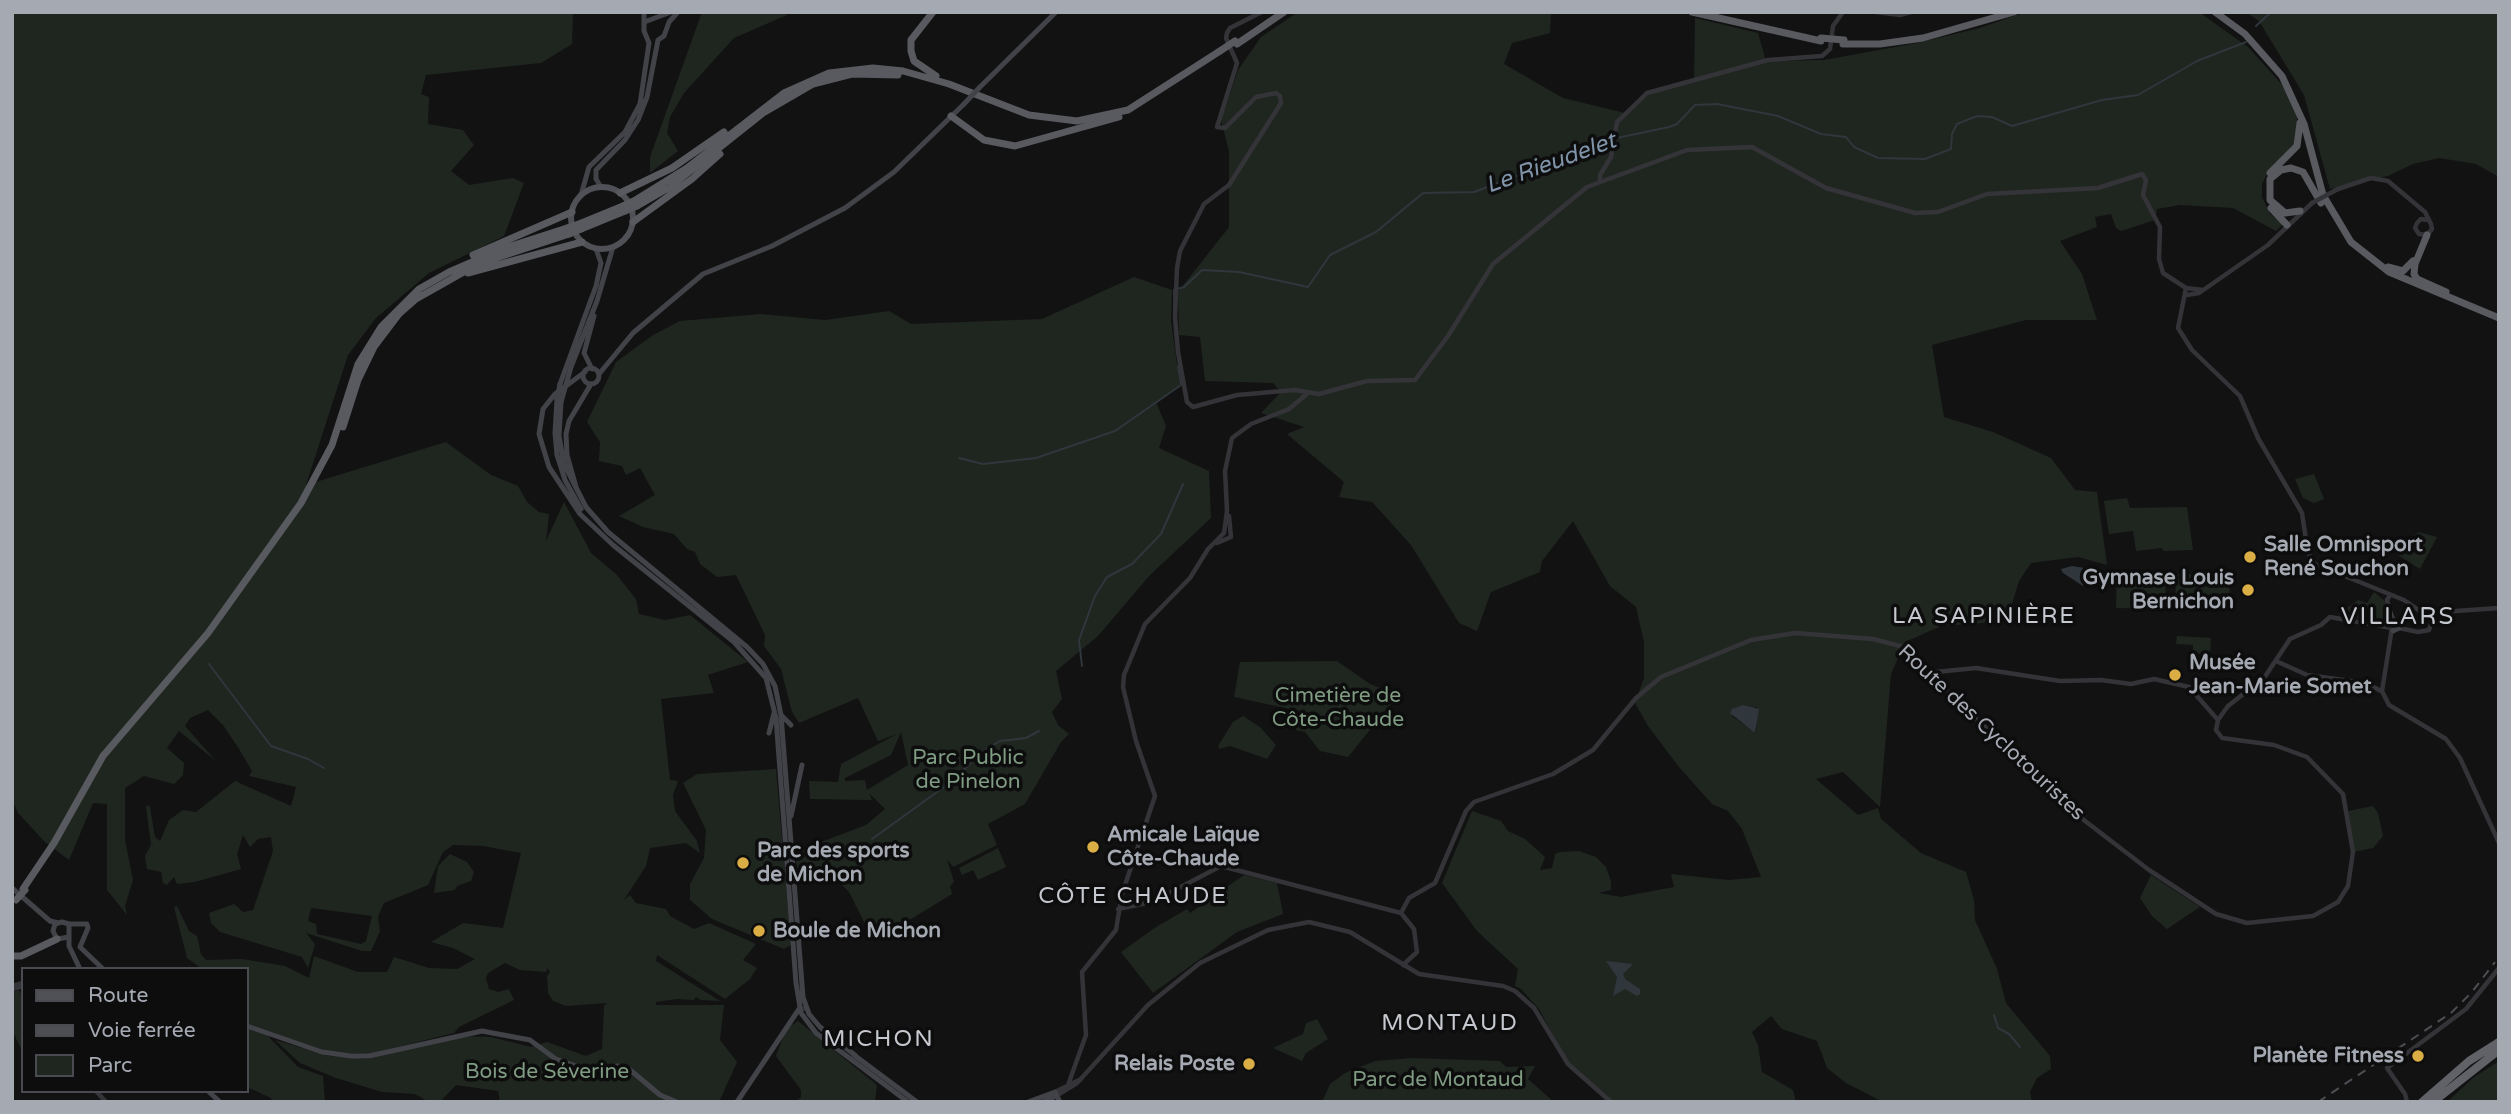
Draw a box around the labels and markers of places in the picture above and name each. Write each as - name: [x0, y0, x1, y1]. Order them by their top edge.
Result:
- place label: Salle Omnisport René Souchon: [2264, 532, 2423, 582]
- marker: Salle Omnisport René Souchon: [2242, 549, 2258, 565]
- place label: Gymnase Louis Bernichon: [2083, 565, 2234, 615]
- marker: Gymnase Louis Bernichon: [2240, 582, 2256, 598]
- place label: Musée Jean-Marie Somet: [2189, 650, 2371, 700]
- marker: Musée Jean-Marie Somet: [2167, 667, 2183, 683]
- place label: Amicale Laïque Côte-Chaude: [1107, 822, 1260, 872]
- place label: Parc des sports de Michon: [757, 838, 910, 888]
- marker: Amicale Laïque Côte-Chaude: [1085, 839, 1101, 855]
- marker: Parc des sports de Michon: [735, 855, 751, 871]
- place label: Boule de Michon: [773, 918, 941, 944]
- marker: Boule de Michon: [751, 923, 767, 939]
- place label: Planète Fitness: [2252, 1043, 2404, 1069]
- marker: Planète Fitness: [2410, 1048, 2426, 1064]
- place label: Relais Poste: [1114, 1051, 1235, 1077]
- marker: Relais Poste: [1241, 1056, 1257, 1072]

